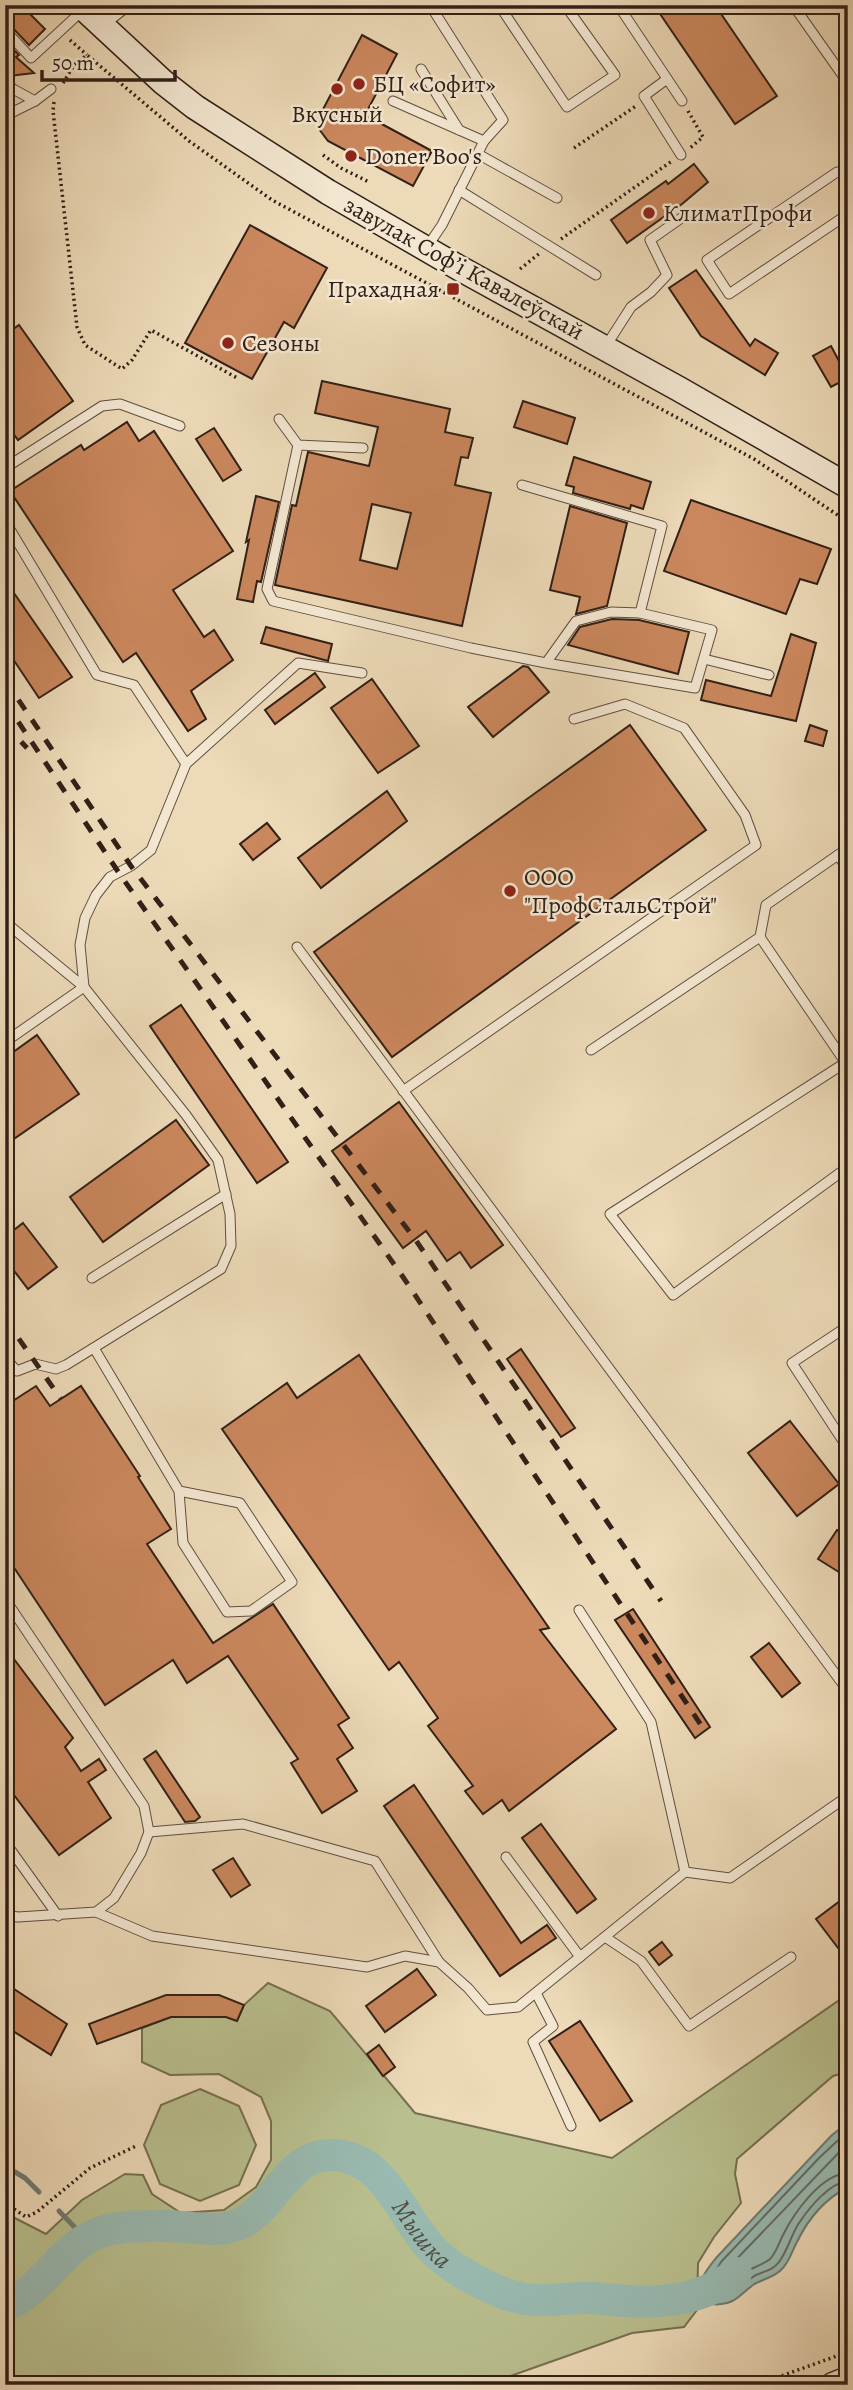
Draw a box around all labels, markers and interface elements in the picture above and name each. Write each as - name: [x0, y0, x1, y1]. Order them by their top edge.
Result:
- scale bar: [42, 38, 175, 82]
- text: 50 m: [52, 49, 94, 77]
- place label: БЦ «Софит»: [373, 68, 496, 100]
- marker: БЦ «Софит»: [351, 76, 367, 92]
- marker: Вкусный: [329, 81, 345, 97]
- place label: Вкусный: [291, 98, 383, 130]
- place label: Doner Boo's: [365, 140, 482, 172]
- marker: Doner Boo's: [343, 148, 359, 164]
- street label: завулак Софʼі Кавалеўскай: [338, 188, 590, 348]
- place label: КлиматПрофи: [663, 197, 813, 229]
- marker: КлиматПрофи: [641, 205, 657, 221]
- place label: Прахадная: [327, 273, 439, 305]
- marker: Прахадная: [445, 281, 461, 297]
- place label: Сезоны: [242, 327, 320, 359]
- marker: Сезоны: [220, 335, 236, 351]
- place label: ООО "ПрофСтальСтрой": [524, 861, 717, 921]
- marker: ООО "ПрофСтальСтрой": [502, 883, 518, 899]
- water label: Мышка: [384, 2192, 459, 2277]

